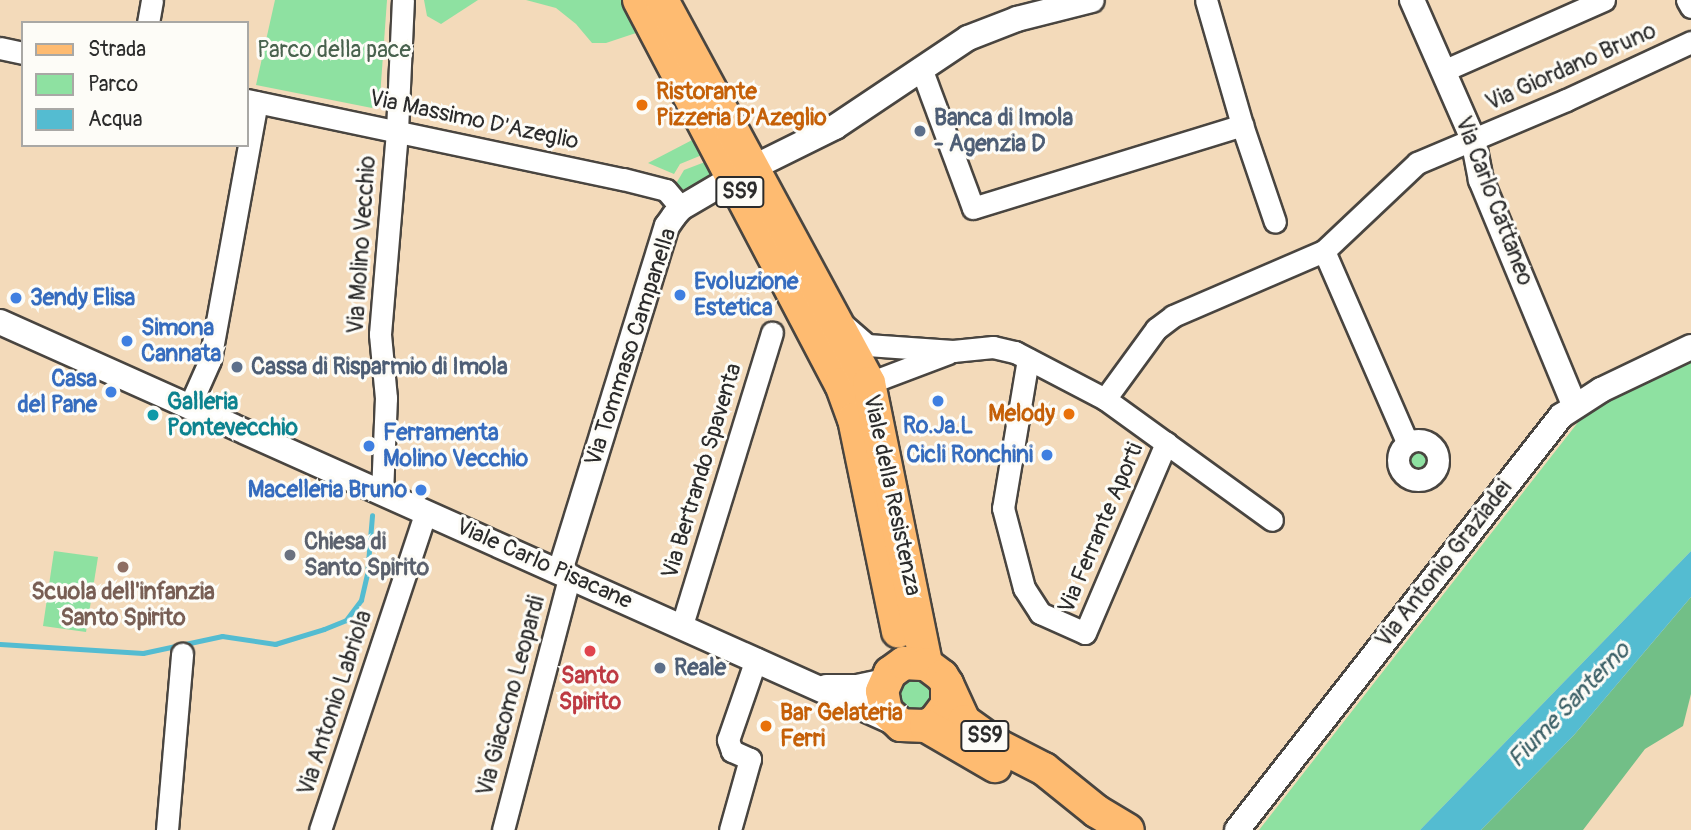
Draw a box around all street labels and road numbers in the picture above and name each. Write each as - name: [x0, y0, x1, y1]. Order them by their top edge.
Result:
- street label: Via Giordano Bruno: [1481, 17, 1661, 117]
- street label: Via Massimo D'Azeglio: [367, 84, 581, 156]
- street label: Via Carlo Cattaneo: [1449, 113, 1539, 289]
- street label: Via Molino Vecchio: [342, 155, 382, 335]
- road number: SS9: [714, 174, 766, 210]
- street label: Via Tommaso Campanella: [580, 225, 682, 469]
- street label: Via Bertrando Spaventa: [656, 360, 748, 582]
- street label: Viale della Resistenza: [857, 392, 927, 598]
- street label: Via Ferrante Aporti: [1053, 439, 1149, 617]
- street label: Via Antonio Graziadei: [1370, 475, 1518, 653]
- street label: Viale Carlo Pisacane: [452, 513, 636, 615]
- street label: Via Giacomo Leopardi: [471, 593, 551, 799]
- street label: Via Antonio Labriola: [292, 607, 378, 799]
- road number: SS9: [959, 718, 1011, 754]

